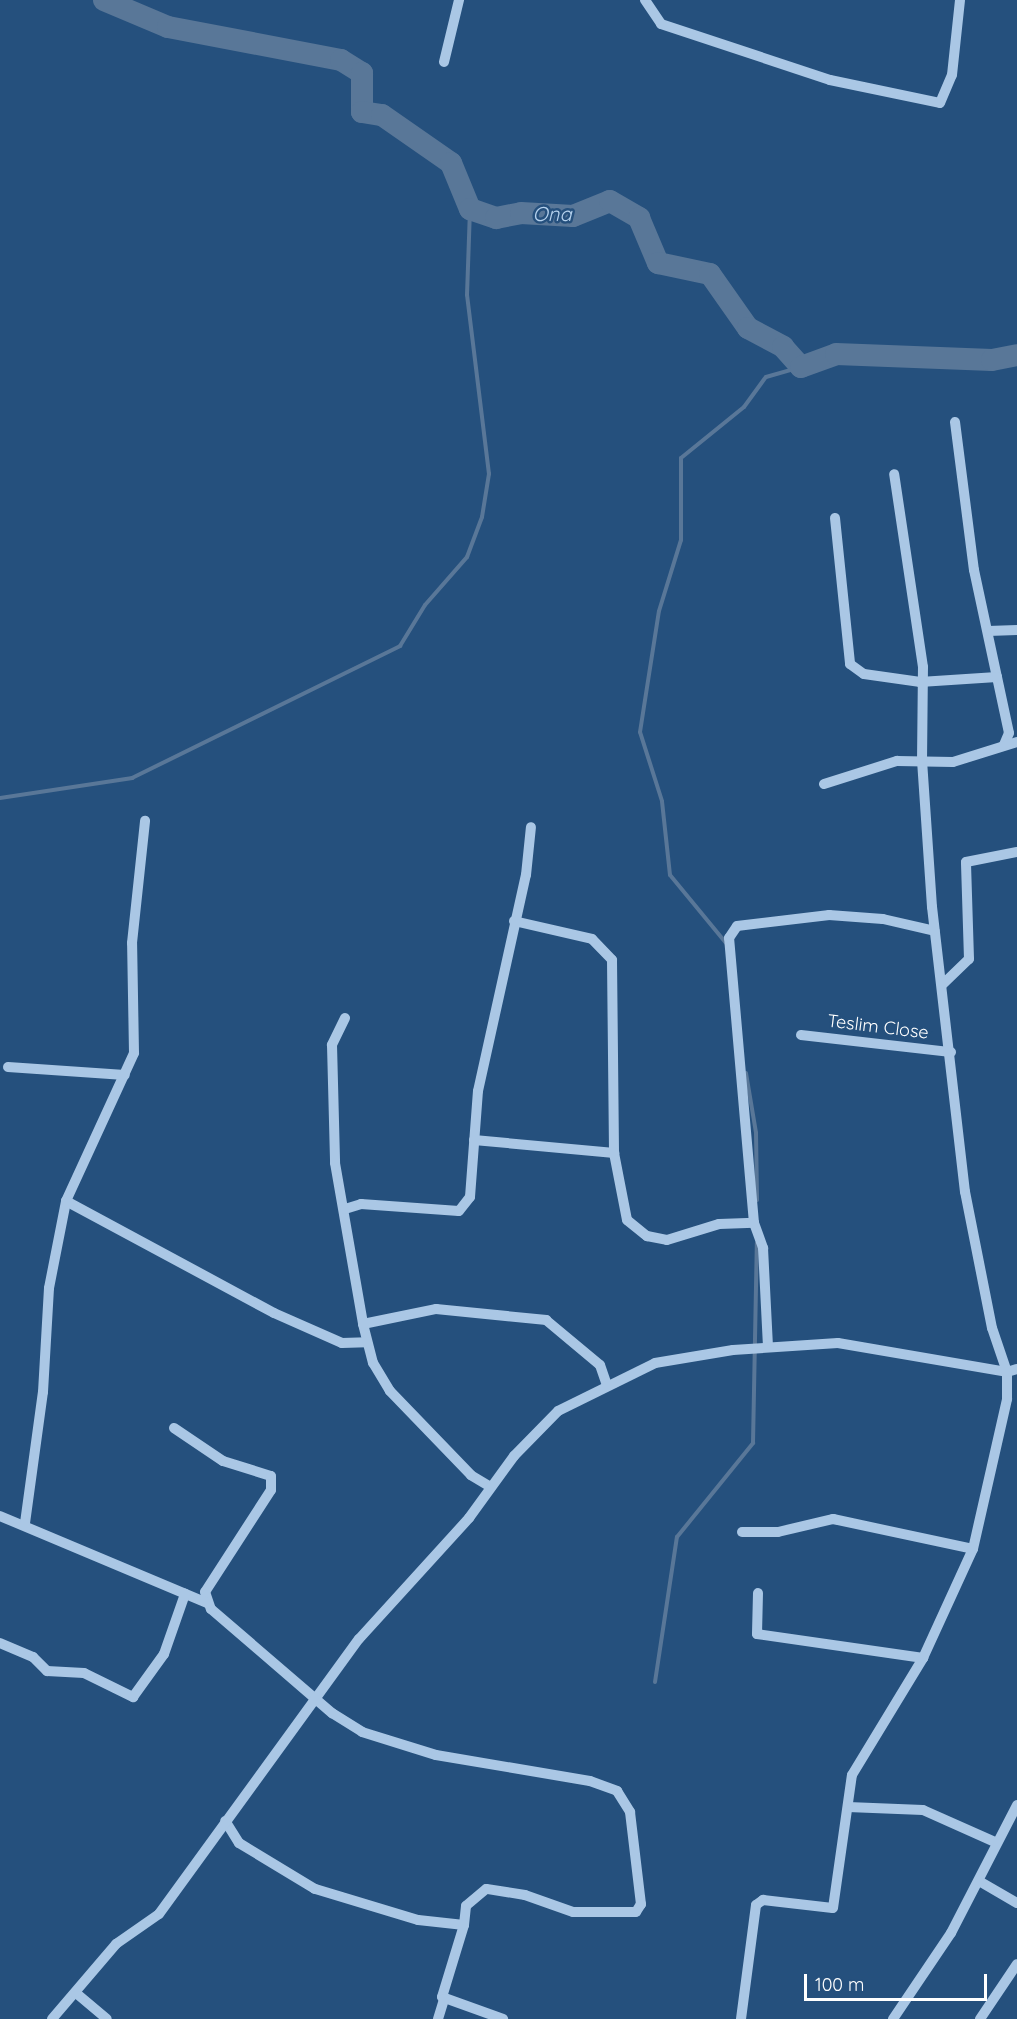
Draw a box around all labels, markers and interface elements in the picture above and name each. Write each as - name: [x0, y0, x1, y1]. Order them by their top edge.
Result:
- water label: Ona: [533, 201, 571, 225]
- street label: Teslim Close: [826, 1010, 930, 1044]
- scale bar: [807, 1962, 990, 2000]
- text: 100 m: [815, 1973, 864, 1996]

